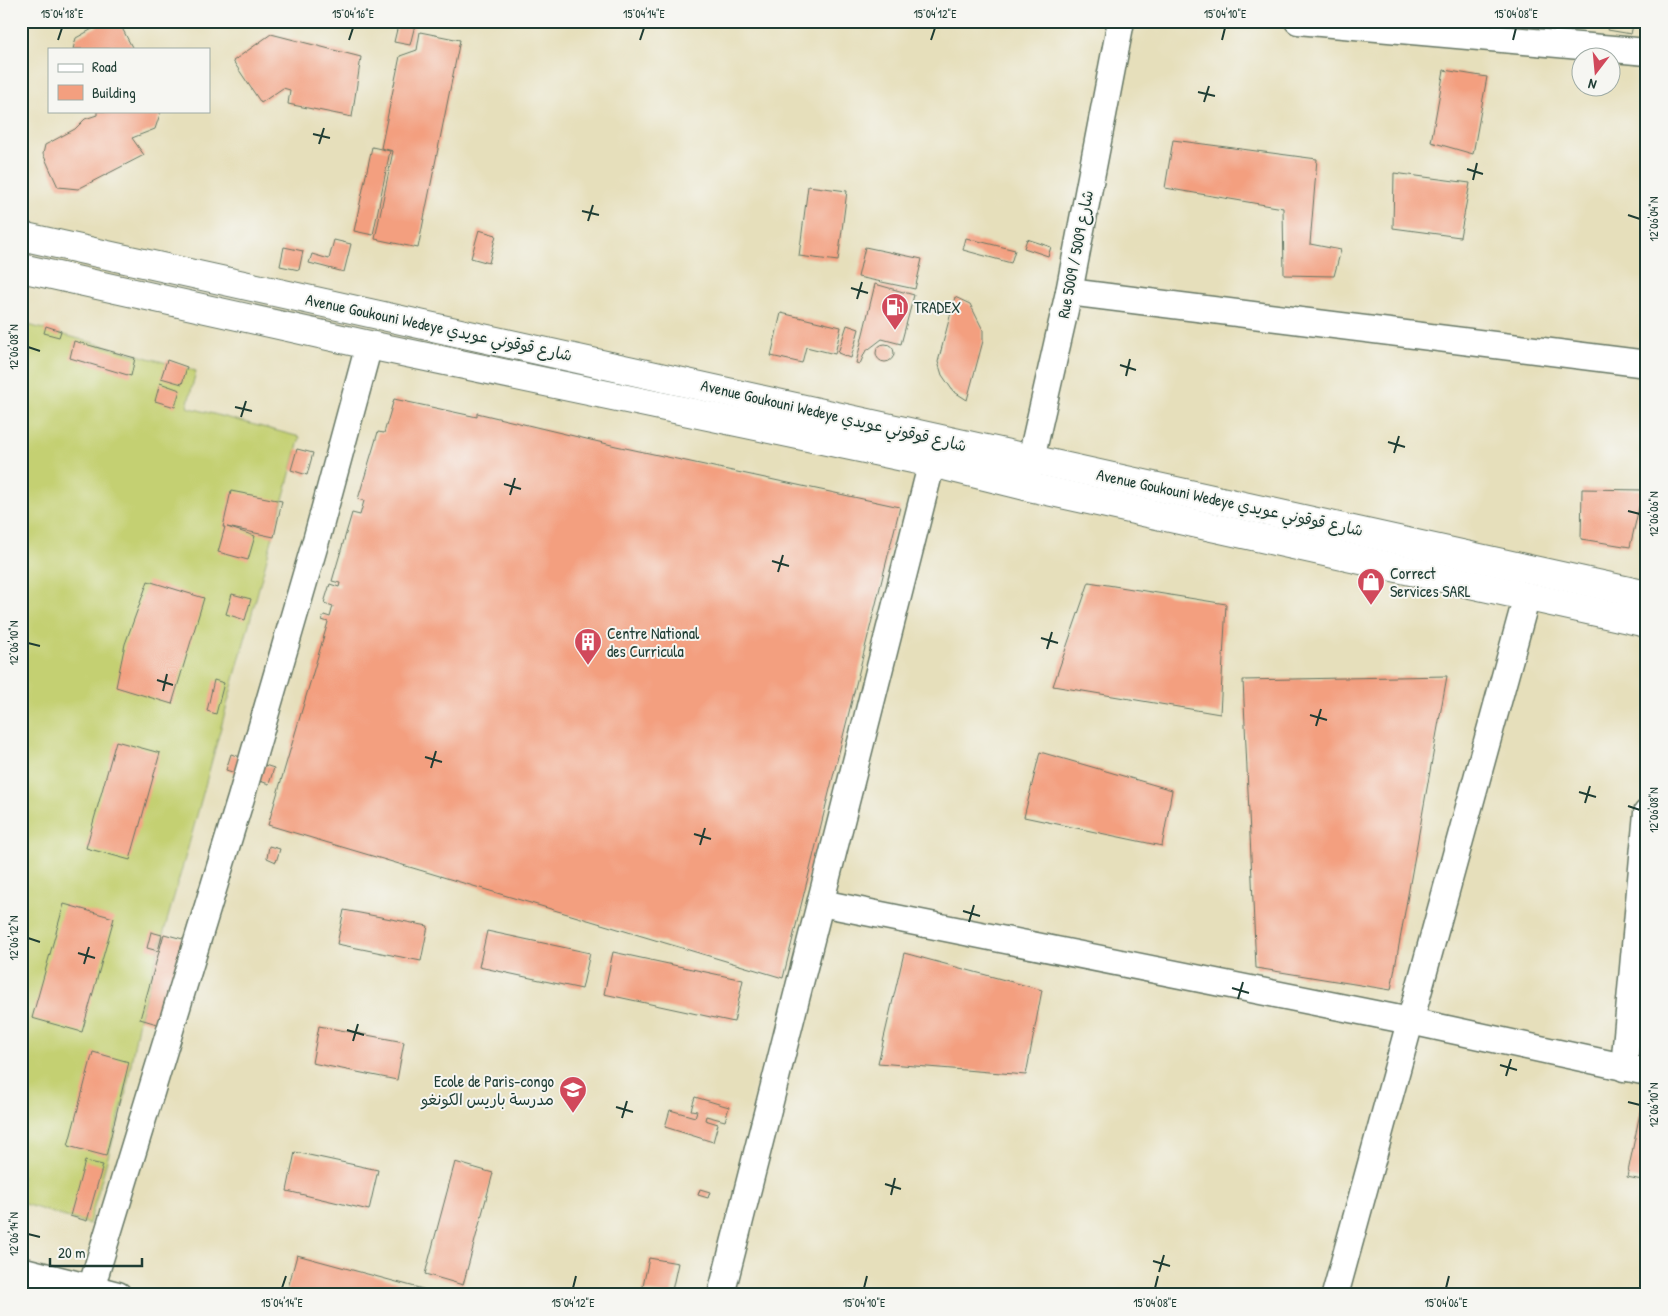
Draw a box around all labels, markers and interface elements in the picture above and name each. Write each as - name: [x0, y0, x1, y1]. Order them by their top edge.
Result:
- text: 15°04'18"E: [41, 5, 84, 22]
- text: 15°04'16"E: [332, 5, 375, 22]
- text: 15°04'14"E: [623, 5, 666, 22]
- text: 15°04'12"E: [914, 5, 957, 22]
- text: 15°04'10"E: [1204, 5, 1247, 22]
- text: 15°04'08"E: [1494, 5, 1538, 22]
- legend: [48, 48, 210, 112]
- north arrow: [1570, 48, 1620, 98]
- text: Road: [92, 56, 117, 77]
- text: N: [1586, 75, 1598, 95]
- text: Building: [92, 82, 136, 103]
- street label: Rue 5009 / شارع 5009: [1052, 188, 1099, 320]
- text: 12°06'04"N: [1645, 197, 1662, 241]
- street label: Avenue Goukouni Wedeye شارع قوقوني عويدي: [303, 288, 574, 370]
- fuel station icon: TRADEX: [880, 292, 910, 331]
- place label: TRADEX: [914, 296, 961, 318]
- text: 12°06'08"N: [5, 324, 22, 370]
- street label: Avenue Goukouni Wedeye شارع قوقوني عويدي: [698, 374, 969, 460]
- street label: Avenue Goukouni Wedeye شارع قوقوني عويدي: [1094, 463, 1365, 545]
- text: 12°06'06"N: [1645, 491, 1662, 537]
- place label: Correct Services SARL: [1390, 562, 1471, 602]
- shop icon: Correct Services SARL: [1356, 567, 1386, 606]
- text: 12°06'10"N: [5, 621, 22, 665]
- place label: Centre National des Curricula: [607, 622, 700, 662]
- building icon: Centre National des Curricula: [573, 627, 603, 666]
- text: 12°06'08"N: [1645, 787, 1662, 833]
- text: 12°06'12"N: [5, 916, 22, 960]
- place label: Ecole de Paris-congo مدرسة باريس الكونغو: [420, 1070, 555, 1110]
- school or university icon: Ecole de Paris-congo مدرسة باريس الكونغو: [558, 1075, 588, 1114]
- text: 12°06'10"N: [1645, 1083, 1662, 1127]
- text: 12°06'14"N: [5, 1212, 22, 1256]
- scale bar: [50, 1236, 142, 1268]
- text: 20 m: [58, 1242, 85, 1263]
- text: 15°04'14"E: [261, 1294, 304, 1311]
- text: 15°04'12"E: [552, 1294, 595, 1311]
- text: 15°04'10"E: [843, 1294, 886, 1311]
- text: 15°04'08"E: [1133, 1294, 1177, 1311]
- text: 15°04'06"E: [1424, 1294, 1468, 1311]

